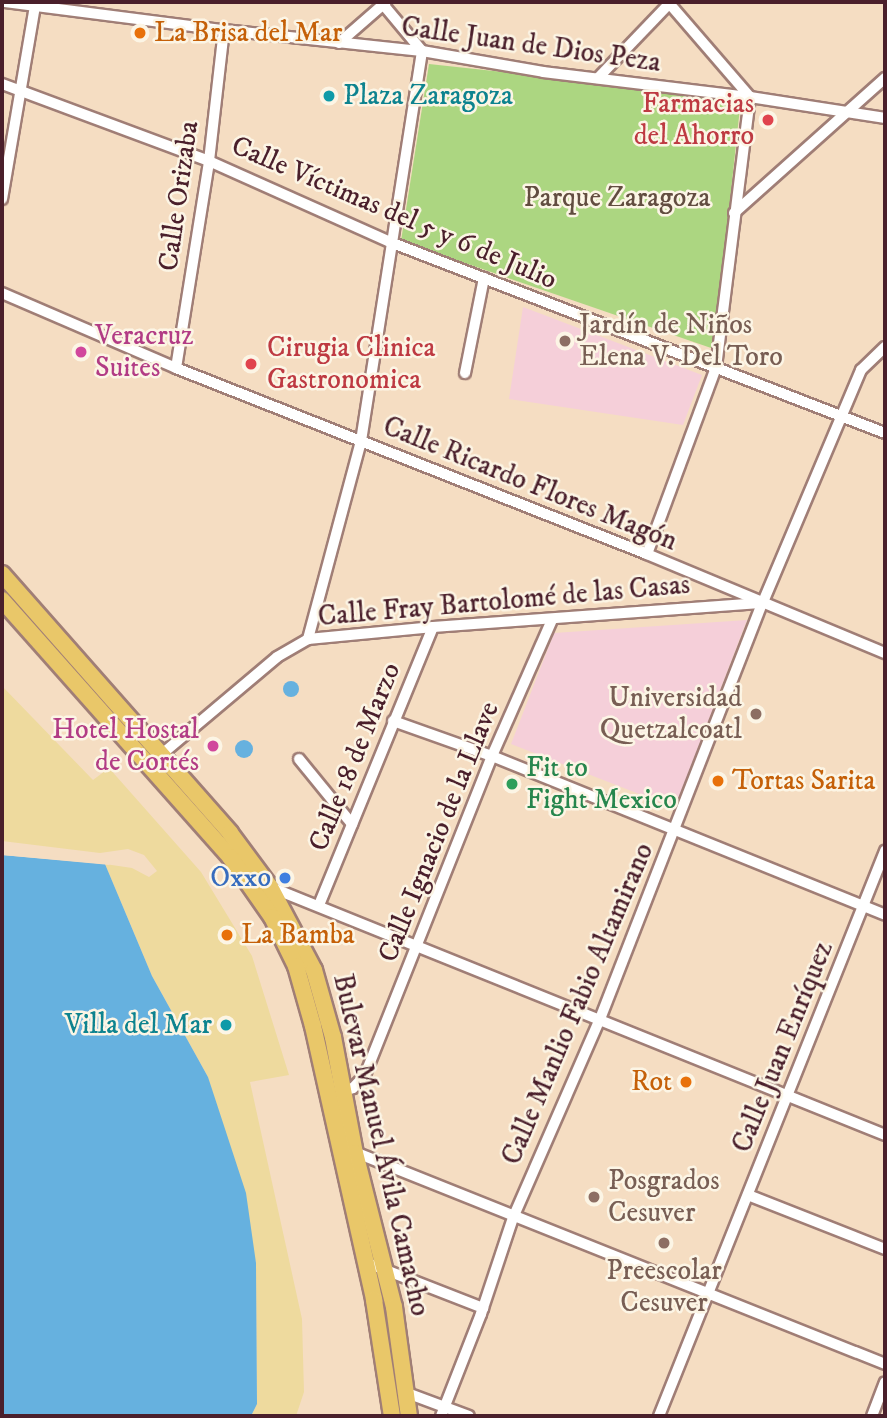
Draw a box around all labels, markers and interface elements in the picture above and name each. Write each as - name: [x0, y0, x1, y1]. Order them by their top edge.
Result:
- street label: Calle Juan de Dios Peza: [399, 10, 663, 80]
- place label: La Brisa del Mar: [154, 16, 342, 50]
- marker: La Brisa del Mar: [132, 25, 148, 41]
- place label: Plaza Zaragoza: [343, 79, 513, 113]
- place label: Farmacias del Ahorro: [634, 87, 754, 153]
- marker: Plaza Zaragoza: [321, 88, 337, 104]
- marker: Farmacias del Ahorro: [760, 112, 776, 128]
- street label: Calle Orizaba: [152, 119, 206, 273]
- street label: Calle Víctimas del 5 y 6 de Julio: [226, 129, 562, 297]
- park label: Parque Zaragoza: [524, 181, 710, 215]
- place label: Jardín de Niños Elena V. Del Toro: [579, 308, 783, 374]
- place label: Veracruz Suites: [95, 319, 193, 385]
- place label: Cirugia Clinica Gastronomica: [267, 331, 435, 397]
- marker: Jardín de Niños Elena V. Del Toro: [557, 333, 573, 349]
- marker: Veracruz Suites: [73, 344, 89, 360]
- marker: Cirugia Clinica Gastronomica: [241, 354, 261, 374]
- street label: Calle Ricardo Flores Magón: [378, 410, 682, 558]
- street label: Calle Fray Bartolomé de las Casas: [317, 568, 691, 634]
- street label: Calle 18 de Marzo: [302, 658, 408, 856]
- place label: Universidad Quetzalcoatl: [600, 681, 742, 747]
- street label: Calle Ignacio de la Llave: [371, 697, 507, 967]
- marker: Universidad Quetzalcoatl: [748, 706, 764, 722]
- place label: Hotel Hostal de Cortés: [52, 713, 199, 779]
- marker: Hotel Hostal de Cortés: [205, 738, 221, 754]
- place label: Fit to Fight Mexico: [526, 751, 677, 817]
- place label: Tortas Sarita: [732, 764, 875, 798]
- marker: Tortas Sarita: [710, 773, 726, 789]
- marker: Fit to Fight Mexico: [504, 776, 520, 792]
- street label: Calle Manlio Fabio Altamirano: [495, 838, 661, 1170]
- place label: Oxxo: [210, 861, 271, 895]
- marker: Oxxo: [277, 870, 293, 886]
- place label: La Bamba: [241, 918, 355, 952]
- marker: La Bamba: [219, 927, 235, 943]
- street label: Calle Juan Enríquez: [725, 937, 841, 1157]
- street label: Bulevar Manuel Ávila Camacho: [325, 971, 437, 1319]
- place label: Villa del Mar: [65, 1008, 212, 1042]
- marker: Villa del Mar: [218, 1017, 234, 1033]
- place label: Rot: [631, 1065, 672, 1099]
- marker: Rot: [678, 1074, 694, 1090]
- place label: Posgrados Cesuver: [608, 1164, 720, 1230]
- marker: Posgrados Cesuver: [586, 1189, 602, 1205]
- marker: Preescolar Cesuver: [656, 1235, 672, 1251]
- place label: Preescolar Cesuver: [606, 1254, 722, 1320]

